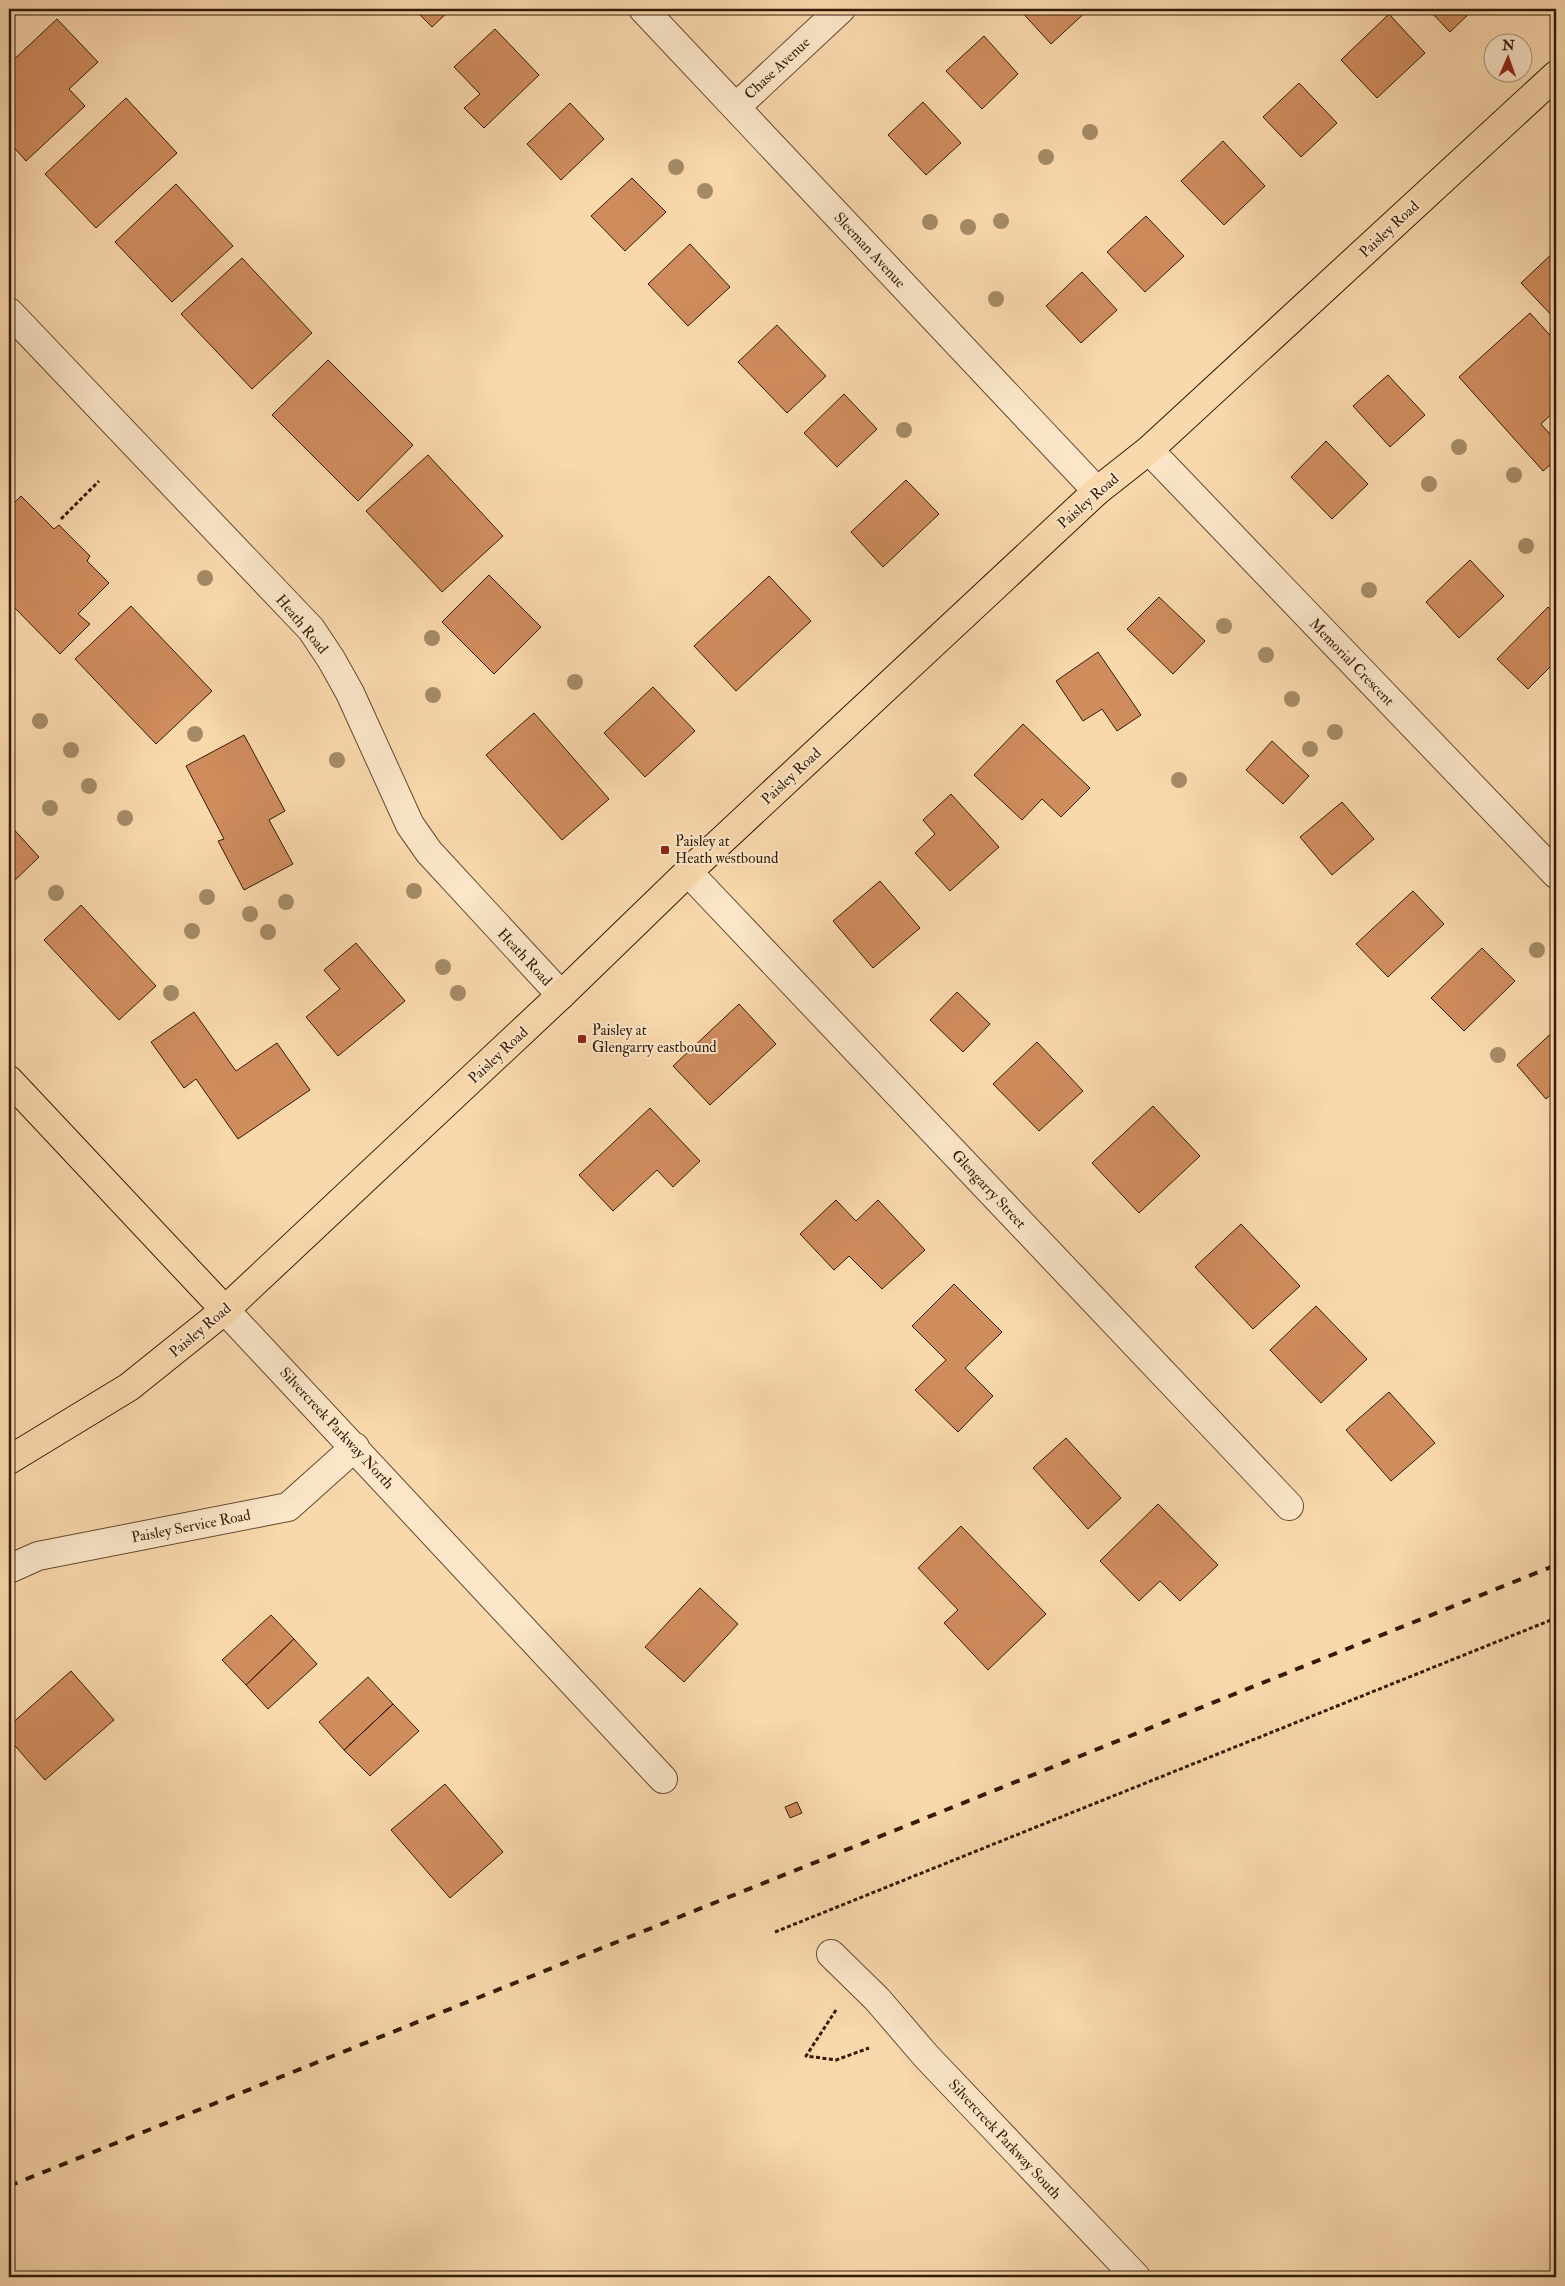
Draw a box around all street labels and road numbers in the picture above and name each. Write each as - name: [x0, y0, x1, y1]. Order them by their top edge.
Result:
- street label: Chase Avenue: [741, 33, 814, 104]
- street label: Paisley Road: [1355, 196, 1424, 262]
- street label: Sleeman Avenue: [830, 208, 910, 292]
- street label: Paisley Road: [1054, 469, 1123, 533]
- street label: Heath Road: [271, 591, 332, 658]
- street label: Memorial Crescent: [1305, 614, 1398, 710]
- street label: Paisley Road: [757, 743, 826, 809]
- street label: Heath Road: [493, 925, 556, 991]
- street label: Paisley Road: [464, 1022, 533, 1088]
- street label: Glengarry Street: [947, 1146, 1030, 1233]
- street label: Paisley Road: [166, 1299, 236, 1362]
- street label: Silvercreek Parkway North: [275, 1364, 398, 1493]
- street label: Paisley Service Road: [130, 1506, 253, 1547]
- street label: Silvercreek Parkway South: [944, 2076, 1065, 2203]

